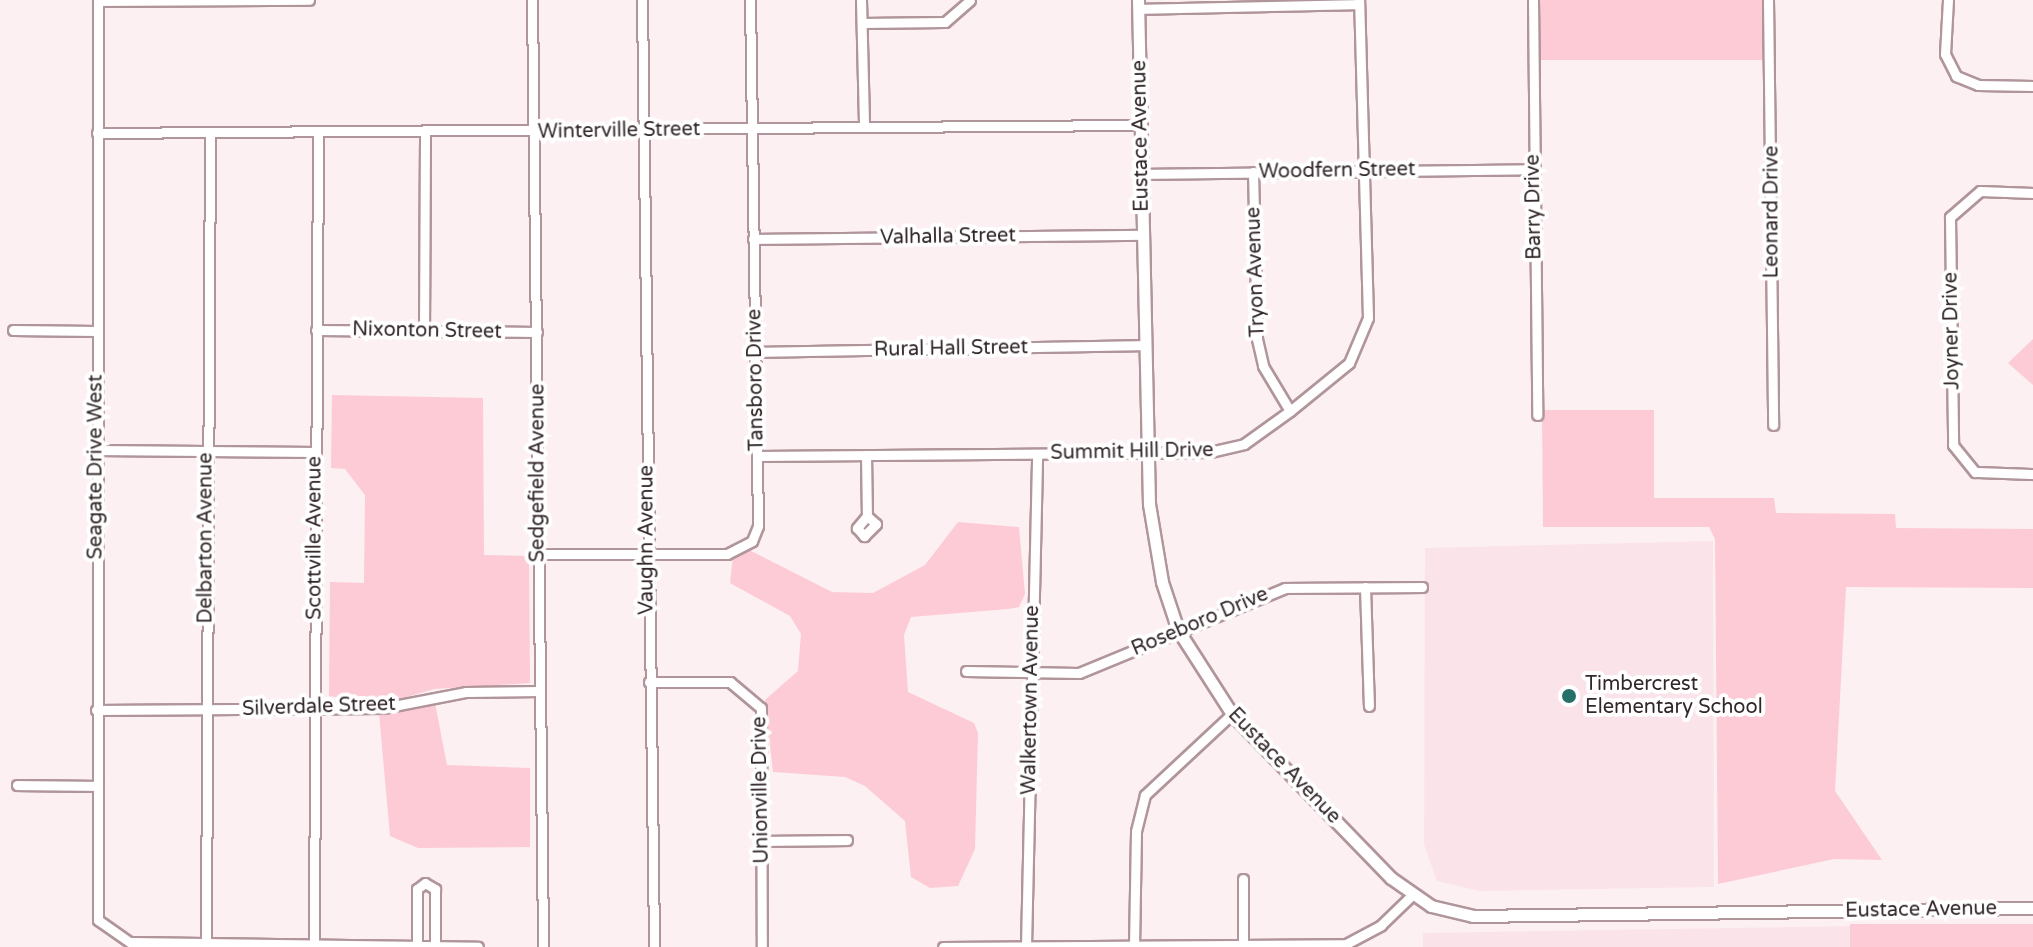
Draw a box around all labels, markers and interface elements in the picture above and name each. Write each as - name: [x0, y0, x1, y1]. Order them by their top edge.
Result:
- street label: Eustace Avenue: [1128, 60, 1154, 212]
- street label: Winterville Street: [537, 118, 701, 144]
- street label: Leonard Drive: [1760, 146, 1784, 278]
- street label: Barry Drive: [1521, 154, 1547, 260]
- street label: Woodfern Street: [1258, 158, 1416, 184]
- street label: Tryon Avenue: [1242, 206, 1270, 338]
- street label: Valhalla Street: [880, 224, 1016, 250]
- street label: Joyner Drive: [1939, 272, 1965, 390]
- street label: Tansboro Drive: [743, 309, 769, 451]
- street label: Nixonton Street: [352, 318, 502, 344]
- street label: Rural Hall Street: [874, 336, 1028, 362]
- street label: Seagate Drive West: [84, 375, 108, 559]
- street label: Sedgefield Avenue: [526, 384, 550, 562]
- street label: Summit Hill Drive: [1050, 439, 1214, 465]
- street label: Delbarton Avenue: [194, 452, 218, 624]
- street label: Scottville Avenue: [303, 456, 327, 620]
- street label: Vaughn Avenue: [635, 465, 659, 615]
- street label: Roseboro Drive: [1128, 582, 1272, 662]
- street label: Walkertown Avenue: [1017, 605, 1045, 795]
- place label: Timbercrest Elementary School: [1585, 672, 1763, 719]
- marker: Timbercrest Elementary School: [1560, 687, 1578, 705]
- street label: Silverdale Street: [242, 692, 396, 722]
- street label: Eustace Avenue: [1223, 703, 1345, 829]
- street label: Unionville Drive: [748, 716, 774, 864]
- street label: Eustace Avenue: [1845, 897, 1997, 923]

